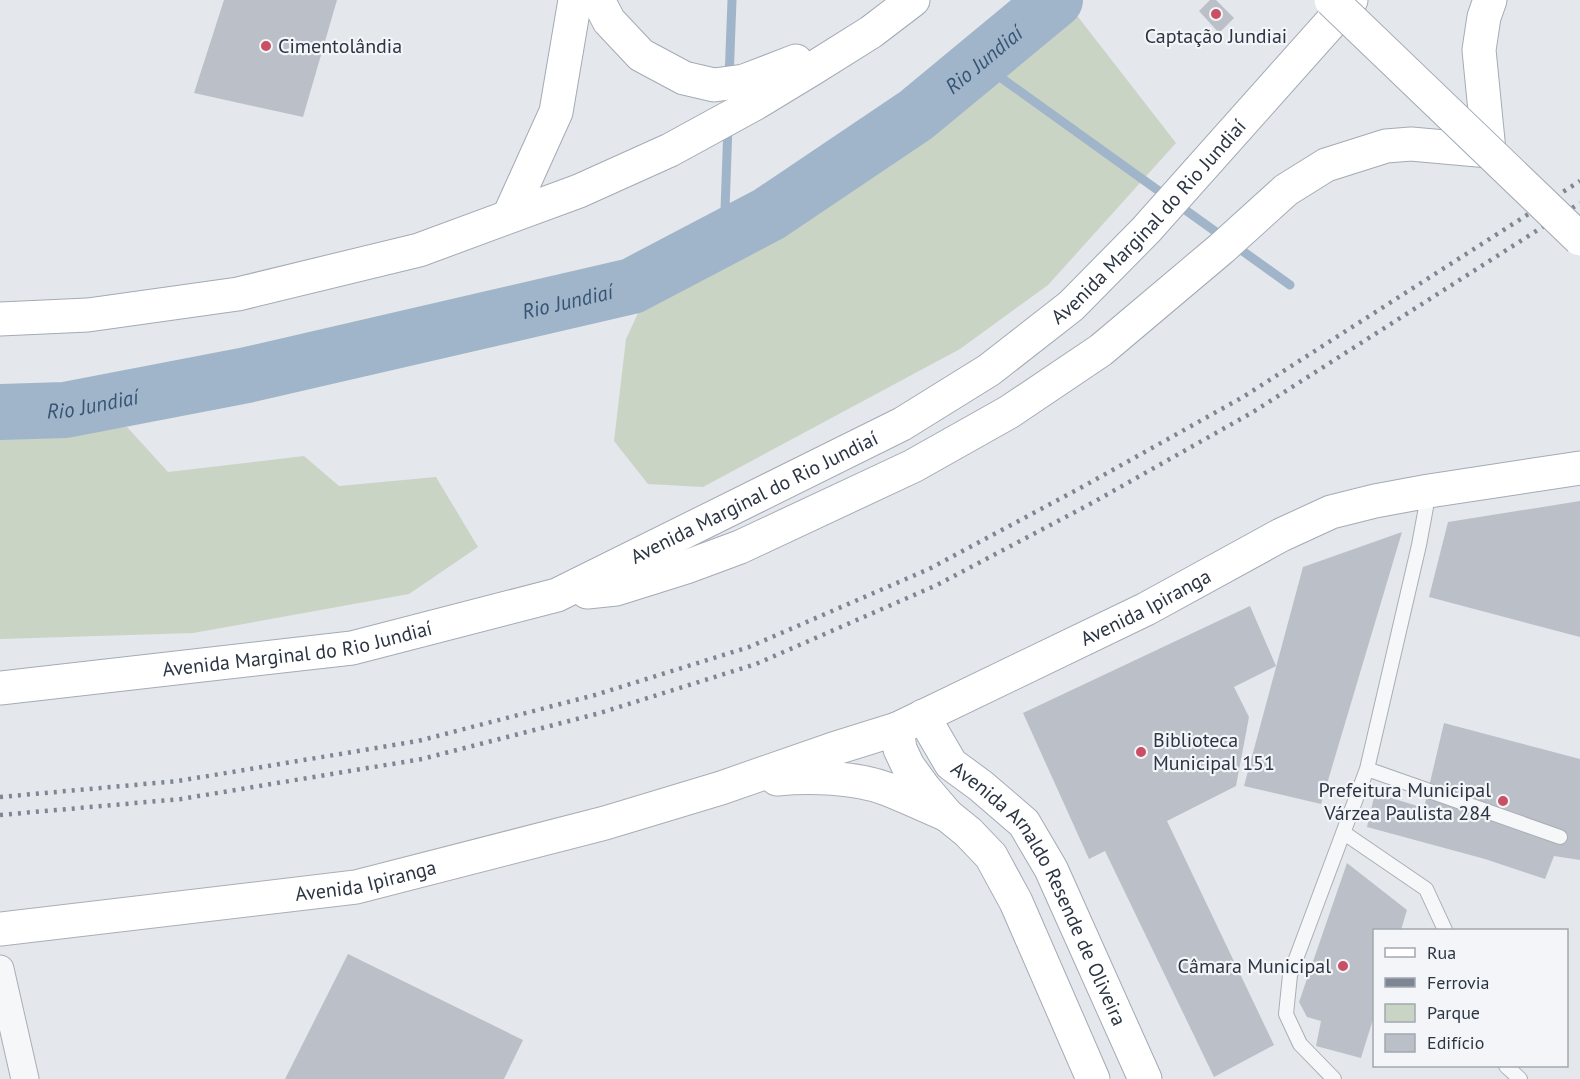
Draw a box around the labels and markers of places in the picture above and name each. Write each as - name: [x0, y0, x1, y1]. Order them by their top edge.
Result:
- marker: Captação Jundiai: [1209, 7, 1223, 21]
- place label: Captação Jundiai: [1145, 23, 1287, 49]
- place label: Cimentolândia: [278, 33, 402, 59]
- marker: Cimentolândia: [259, 39, 273, 53]
- place label: Biblioteca Municipal 151: [1153, 727, 1275, 776]
- marker: Biblioteca Municipal 151: [1134, 745, 1148, 759]
- place label: Prefeitura Municipal Várzea Paulista 284: [1318, 777, 1491, 826]
- marker: Prefeitura Municipal Várzea Paulista 284: [1496, 794, 1510, 808]
- place label: Câmara Municipal: [1178, 953, 1331, 979]
- marker: Câmara Municipal: [1336, 959, 1350, 973]

